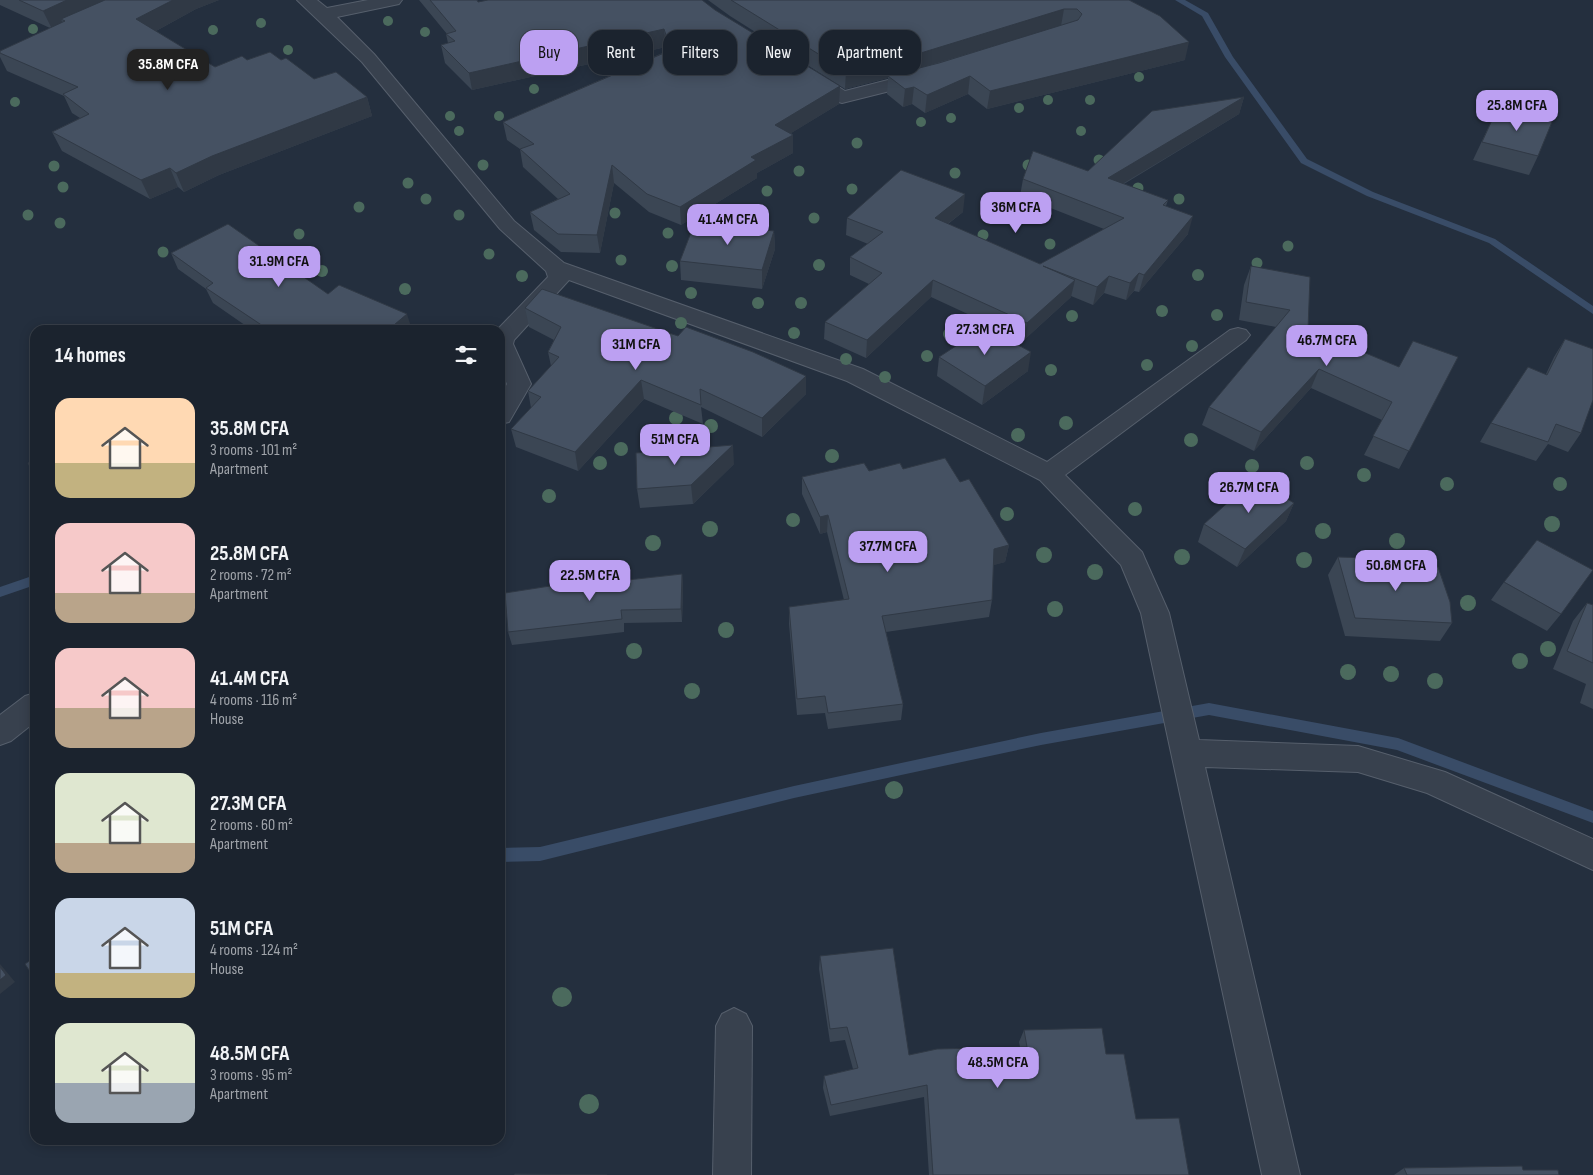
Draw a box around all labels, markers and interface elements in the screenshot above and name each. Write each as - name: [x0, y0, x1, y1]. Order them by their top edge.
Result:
- chip: Buy: [520, 30, 578, 75]
- chip: Rent: [588, 30, 653, 75]
- chip: Filters: [663, 30, 737, 75]
- chip: New: [747, 30, 809, 75]
- chip: Apartment: [819, 30, 921, 75]
- pin: 35.8M CFA: [111, 48, 225, 91]
- text: 35.8M CFA: [138, 55, 198, 74]
- pin: 25.8M CFA: [1460, 90, 1574, 132]
- text: 25.8M CFA: [1487, 96, 1547, 115]
- pin: 36M CFA: [970, 192, 1062, 234]
- text: 36M CFA: [991, 198, 1041, 217]
- pin: 41.4M CFA: [671, 204, 785, 246]
- text: 41.4M CFA: [698, 210, 758, 229]
- pin: 31.9M CFA: [222, 246, 336, 288]
- text: 31.9M CFA: [249, 252, 309, 271]
- pin: 27.3M CFA: [928, 314, 1042, 356]
- text: 27.3M CFA: [956, 320, 1014, 339]
- pin: 46.7M CFA: [1270, 324, 1384, 367]
- pin: 31M CFA: [590, 328, 682, 371]
- text: 46.7M CFA: [1297, 331, 1357, 350]
- text: 31M CFA: [612, 335, 660, 354]
- icon: filters: [452, 341, 480, 369]
- text: 14 homes: [55, 343, 126, 368]
- text: 35.8M CFA: [210, 416, 289, 441]
- icon: home: [95, 418, 155, 478]
- pin: 51M CFA: [629, 424, 721, 466]
- text: 51M CFA: [651, 430, 699, 449]
- text: 3 rooms · 101 m²: [210, 441, 297, 460]
- text: Apartment: [210, 460, 268, 479]
- pin: 26.7M CFA: [1192, 472, 1306, 514]
- text: 26.7M CFA: [1220, 478, 1278, 497]
- pin: 37.7M CFA: [831, 530, 945, 573]
- text: 37.7M CFA: [859, 537, 917, 556]
- text: 25.8M CFA: [210, 541, 289, 566]
- icon: home: [95, 543, 155, 603]
- pin: 50.6M CFA: [1339, 550, 1453, 592]
- text: 50.6M CFA: [1366, 556, 1426, 575]
- pin: 22.5M CFA: [533, 560, 647, 602]
- text: 2 rooms · 72 m²: [210, 566, 292, 585]
- text: 22.5M CFA: [560, 566, 620, 585]
- text: Apartment: [210, 585, 268, 604]
- text: 41.4M CFA: [210, 666, 289, 691]
- icon: home: [95, 668, 155, 728]
- text: 4 rooms · 116 m²: [210, 691, 297, 710]
- text: House: [210, 710, 244, 729]
- text: 27.3M CFA: [210, 791, 286, 816]
- icon: home: [95, 793, 155, 853]
- text: 2 rooms · 60 m²: [210, 816, 293, 835]
- text: Apartment: [210, 835, 268, 854]
- text: 51M CFA: [210, 916, 273, 941]
- icon: home: [95, 918, 155, 978]
- text: 4 rooms · 124 m²: [210, 941, 298, 960]
- text: House: [210, 960, 244, 979]
- text: 48.5M CFA: [210, 1041, 289, 1066]
- icon: home: [95, 1043, 155, 1103]
- pin: 48.5M CFA: [941, 1046, 1055, 1089]
- text: 48.5M CFA: [968, 1053, 1028, 1072]
- text: 3 rooms · 95 m²: [210, 1066, 292, 1085]
- text: Apartment: [210, 1085, 268, 1104]

